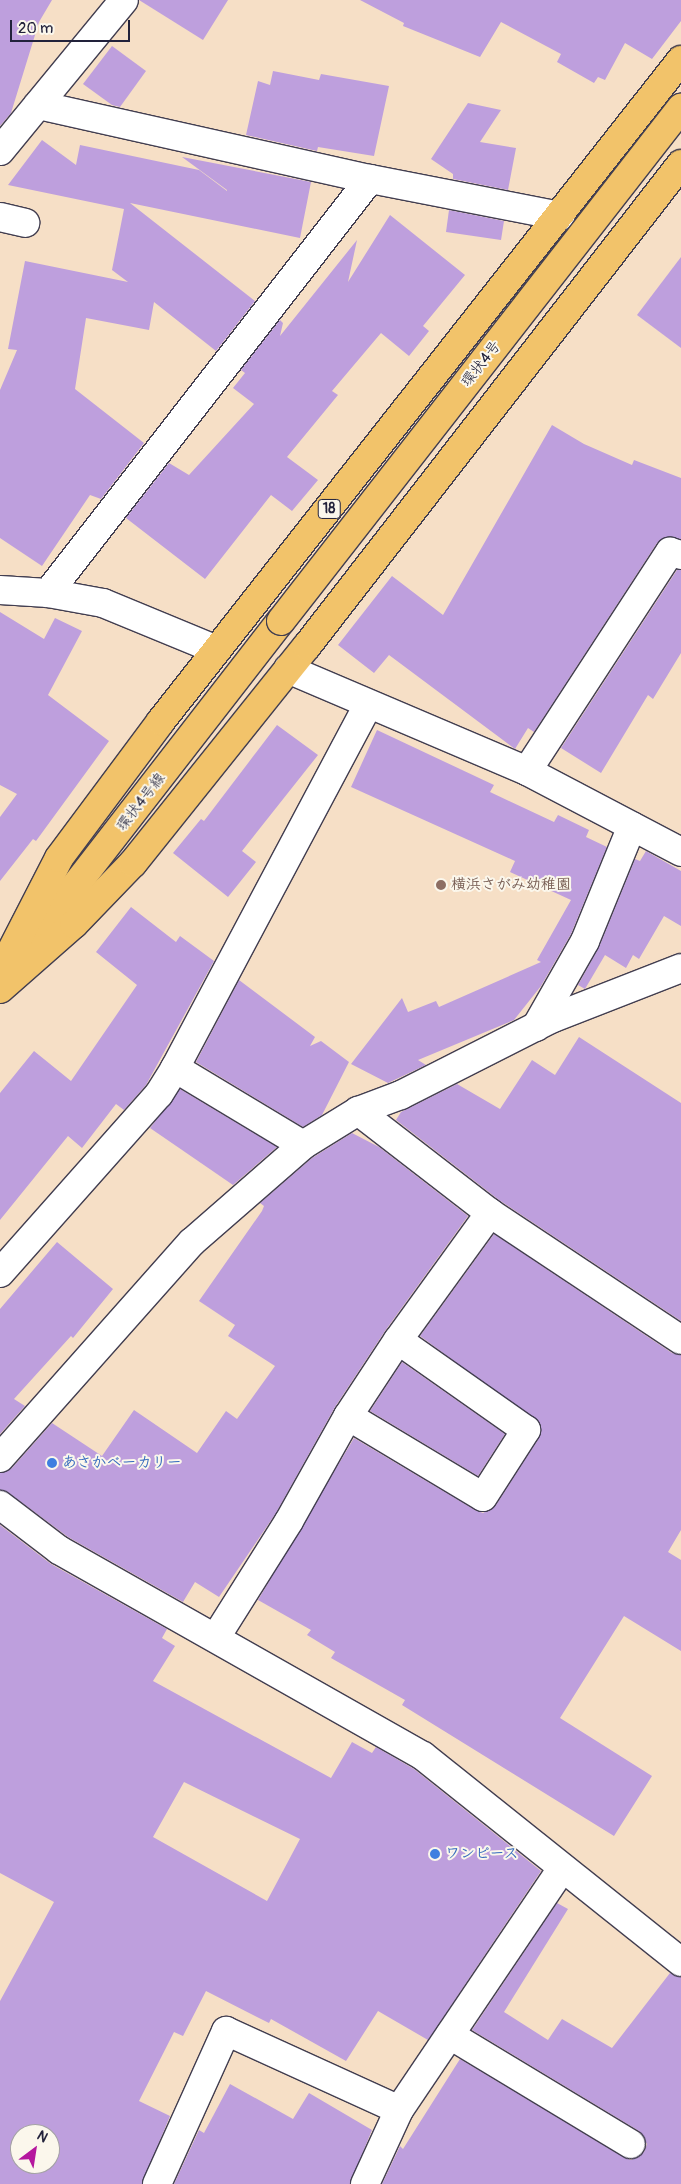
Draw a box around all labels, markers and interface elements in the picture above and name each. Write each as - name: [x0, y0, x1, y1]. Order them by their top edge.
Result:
- scale bar: [12, 10, 132, 42]
- text: 20 m: [18, 19, 53, 38]
- street label: 環状4号: [457, 337, 505, 391]
- road number: 18: [316, 498, 342, 520]
- street label: 環状4号線: [113, 769, 169, 835]
- place label: 横浜さがみ幼稚園: [451, 876, 571, 894]
- marker: 横浜さがみ幼稚園: [435, 879, 447, 891]
- place label: あさかベーカリー: [62, 1454, 182, 1472]
- marker: あさかベーカリー: [46, 1457, 58, 1469]
- place label: ワンピース: [445, 1845, 519, 1863]
- marker: ワンピース: [429, 1848, 441, 1860]
- north arrow: [10, 2124, 60, 2174]
- text: N: [34, 2127, 51, 2146]

